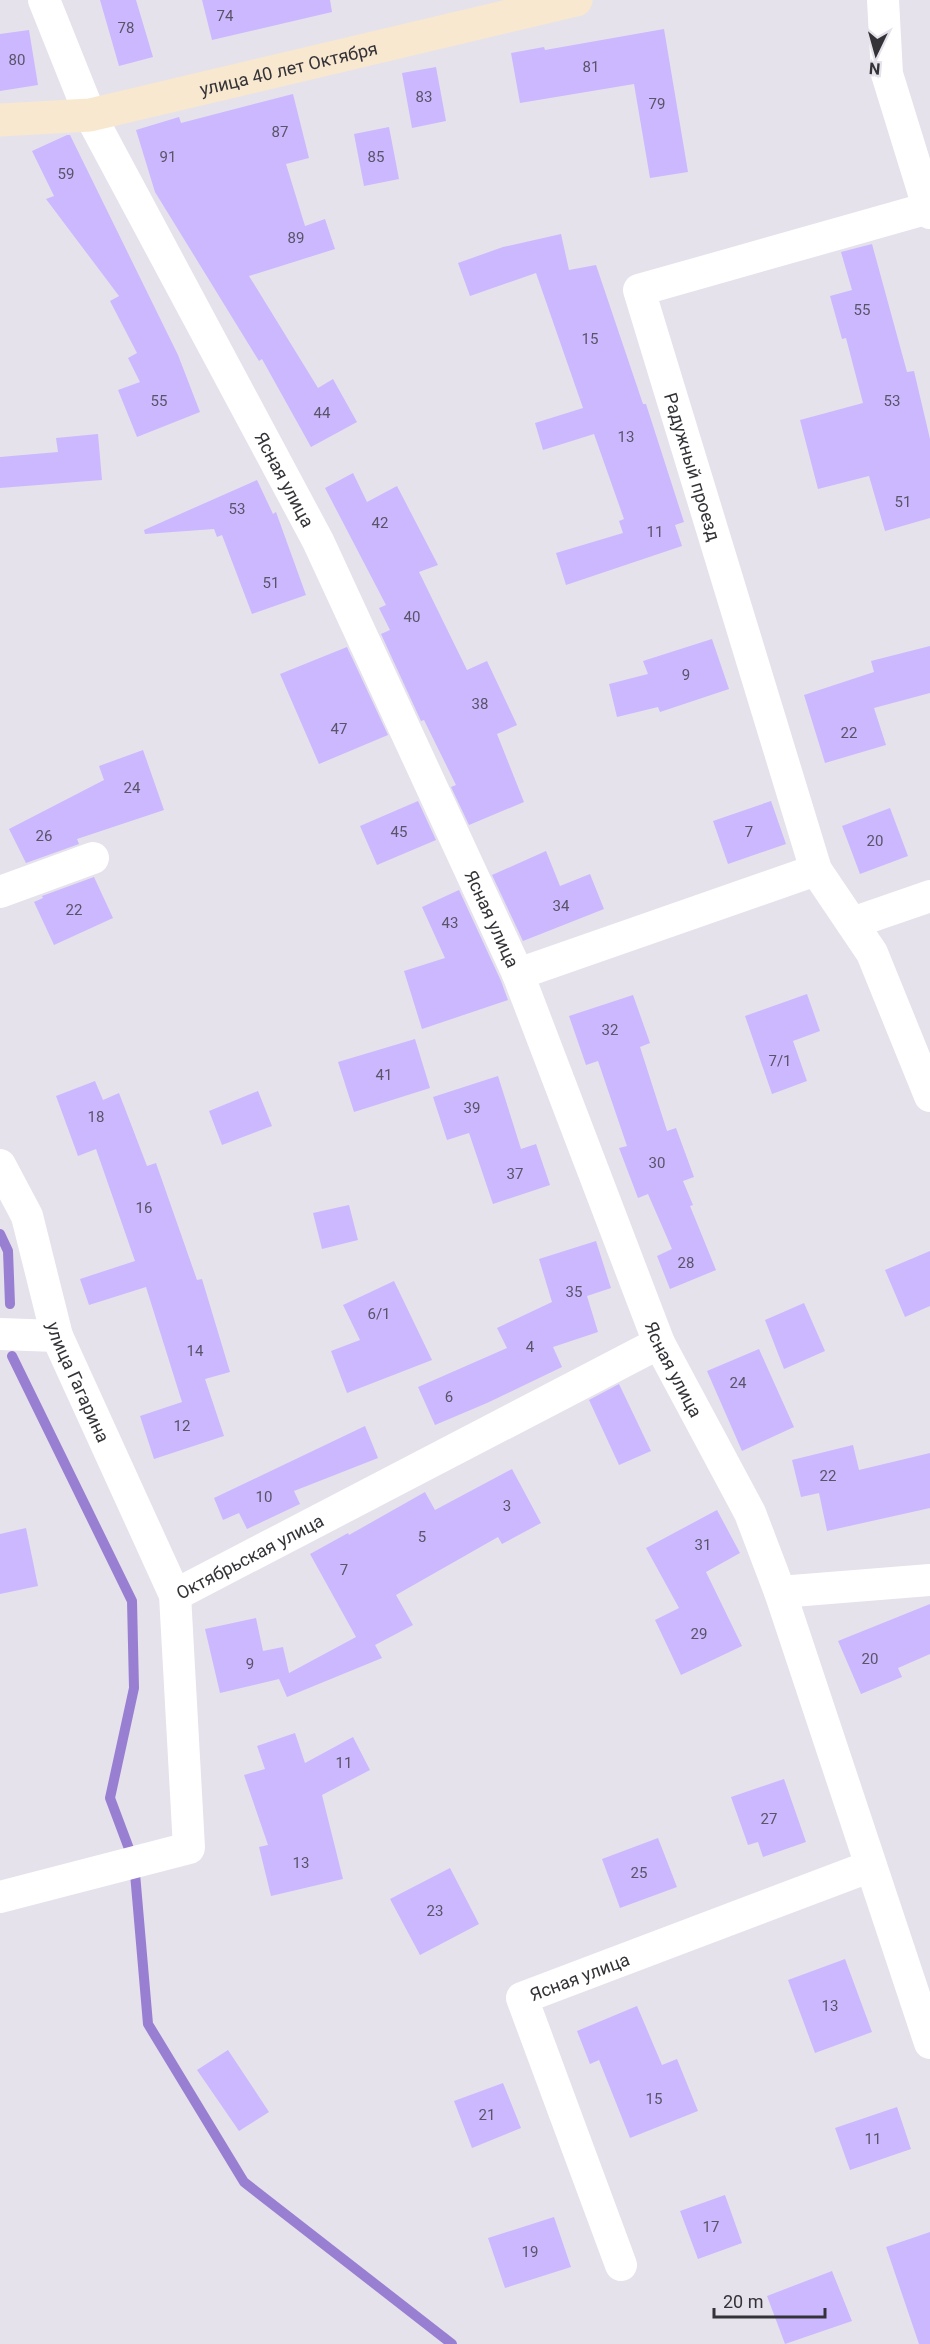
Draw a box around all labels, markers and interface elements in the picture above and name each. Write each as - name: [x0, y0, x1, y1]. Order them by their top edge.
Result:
- house number: 74: [217, 7, 234, 25]
- house number: 78: [118, 19, 134, 37]
- north arrow: [846, 24, 906, 84]
- street label: улица 40 лет Октября: [197, 37, 379, 99]
- house number: 80: [9, 51, 25, 69]
- house number: 81: [583, 58, 599, 76]
- text: N: [868, 58, 881, 78]
- house number: 83: [416, 88, 432, 106]
- house number: 79: [649, 95, 665, 113]
- house number: 87: [272, 123, 288, 141]
- house number: 91: [160, 148, 176, 166]
- house number: 85: [368, 148, 384, 166]
- house number: 59: [58, 165, 74, 183]
- house number: 89: [288, 229, 304, 247]
- house number: 55: [854, 301, 870, 319]
- house number: 15: [582, 330, 598, 348]
- street label: Радужный проезд: [660, 390, 725, 543]
- house number: 55: [151, 392, 167, 410]
- house number: 53: [884, 392, 900, 410]
- house number: 44: [314, 404, 331, 422]
- street label: Ясная улица: [251, 428, 319, 530]
- house number: 13: [618, 428, 634, 446]
- house number: 51: [895, 493, 911, 511]
- house number: 53: [229, 500, 245, 518]
- house number: 42: [372, 514, 388, 532]
- house number: 11: [647, 523, 663, 541]
- house number: 51: [263, 574, 279, 592]
- house number: 40: [404, 608, 420, 626]
- house number: 9: [682, 666, 690, 684]
- house number: 38: [472, 695, 488, 713]
- house number: 47: [331, 720, 347, 738]
- house number: 22: [841, 724, 857, 742]
- house number: 24: [124, 779, 141, 797]
- house number: 45: [391, 823, 407, 841]
- house number: 7: [745, 823, 753, 841]
- house number: 26: [36, 827, 52, 845]
- house number: 20: [867, 832, 883, 850]
- street label: Ясная улица: [461, 867, 524, 971]
- house number: 34: [553, 897, 570, 915]
- house number: 22: [66, 901, 82, 919]
- house number: 43: [442, 914, 458, 932]
- house number: 32: [602, 1021, 618, 1039]
- house number: 7/1: [768, 1052, 792, 1070]
- house number: 41: [376, 1066, 392, 1084]
- house number: 39: [464, 1099, 480, 1117]
- house number: 18: [88, 1108, 104, 1126]
- house number: 30: [649, 1154, 665, 1172]
- house number: 37: [507, 1165, 523, 1183]
- house number: 16: [136, 1199, 152, 1217]
- house number: 28: [678, 1254, 694, 1272]
- house number: 35: [566, 1283, 582, 1301]
- house number: 6/1: [367, 1305, 391, 1323]
- street label: Ясная улица: [641, 1318, 707, 1421]
- street label: улица Гагарина: [43, 1320, 114, 1446]
- house number: 4: [526, 1338, 535, 1356]
- house number: 14: [187, 1342, 204, 1360]
- house number: 24: [730, 1374, 747, 1392]
- house number: 6: [445, 1388, 453, 1406]
- house number: 12: [174, 1417, 190, 1435]
- house number: 22: [820, 1467, 836, 1485]
- house number: 10: [256, 1488, 272, 1506]
- house number: 3: [503, 1497, 511, 1515]
- street label: Октябрьская улица: [172, 1509, 327, 1603]
- house number: 5: [418, 1528, 426, 1546]
- house number: 31: [695, 1536, 711, 1554]
- house number: 7: [340, 1561, 348, 1579]
- house number: 29: [691, 1625, 707, 1643]
- house number: 20: [862, 1650, 878, 1668]
- house number: 9: [246, 1655, 254, 1673]
- house number: 11: [336, 1754, 352, 1772]
- house number: 27: [761, 1810, 777, 1828]
- house number: 13: [293, 1854, 309, 1872]
- house number: 25: [631, 1864, 647, 1882]
- house number: 23: [427, 1902, 443, 1920]
- street label: Ясная улица: [527, 1948, 632, 2005]
- house number: 13: [822, 1997, 838, 2015]
- house number: 15: [646, 2090, 662, 2108]
- house number: 21: [479, 2106, 495, 2124]
- house number: 11: [865, 2130, 881, 2148]
- house number: 17: [703, 2218, 719, 2236]
- house number: 19: [522, 2243, 538, 2261]
- scale bar: [714, 2281, 825, 2319]
- text: 20 m: [723, 2291, 763, 2312]

